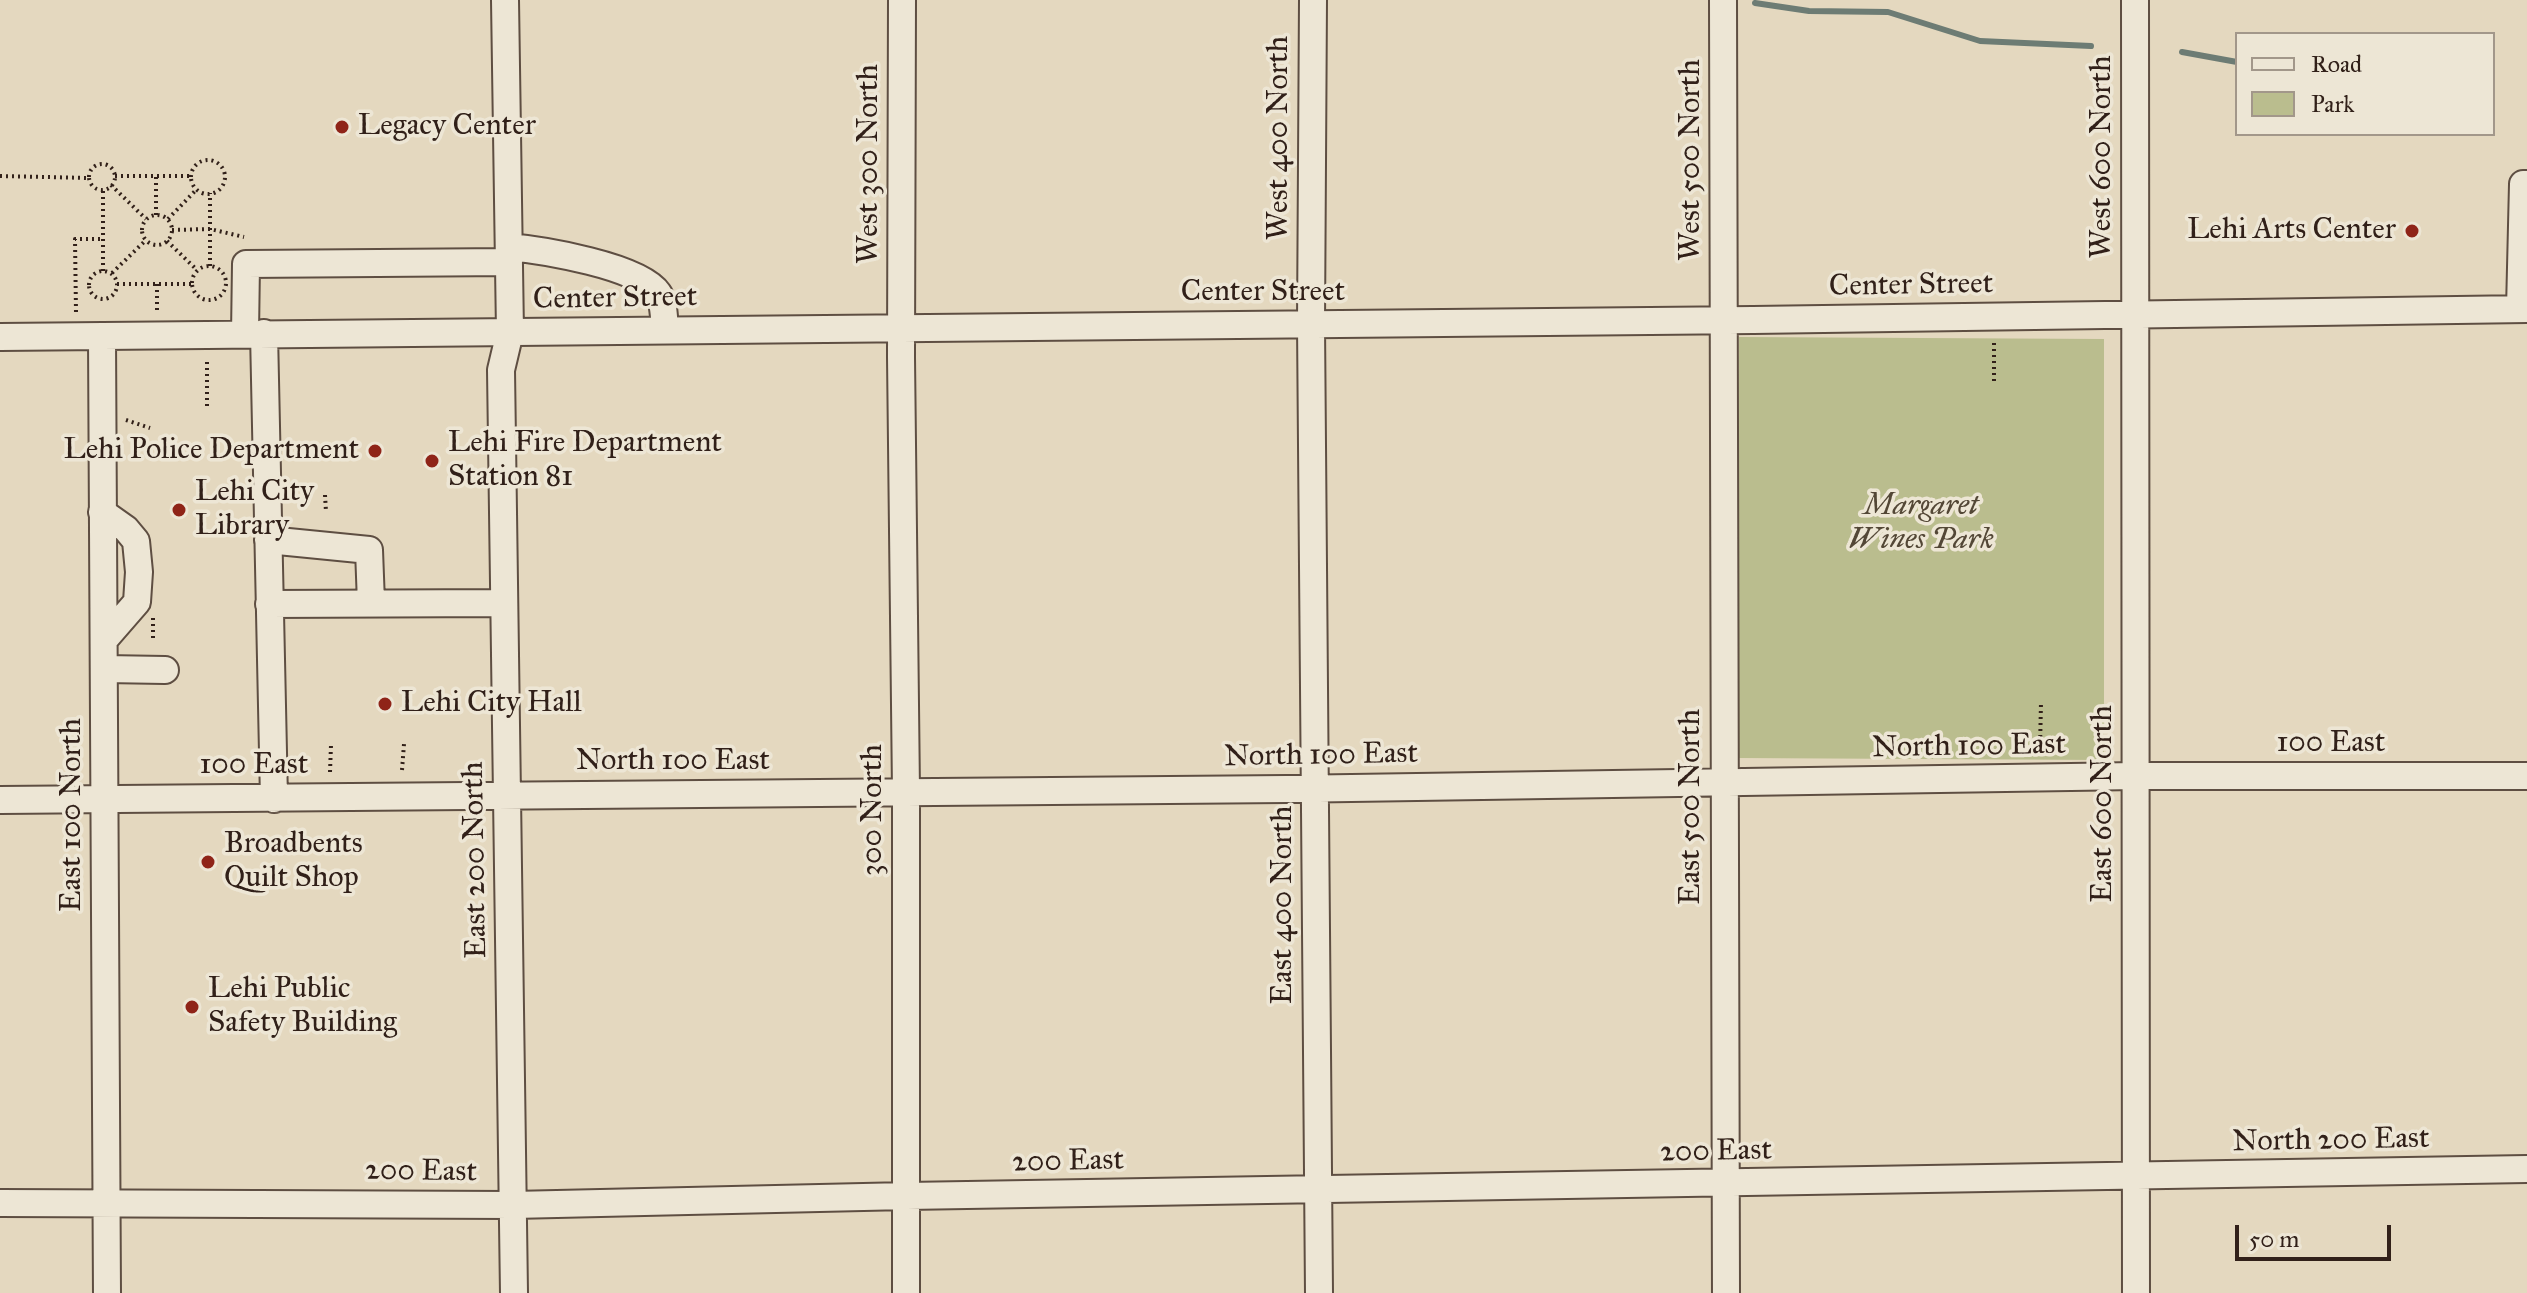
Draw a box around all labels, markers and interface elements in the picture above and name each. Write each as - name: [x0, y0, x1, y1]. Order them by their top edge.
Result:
- legend: [2235, 32, 2495, 136]
- street label: West 400 North: [1262, 36, 1298, 240]
- text: Road: [2311, 49, 2362, 79]
- street label: West 600 North: [2085, 55, 2121, 259]
- street label: West 500 North: [1674, 59, 1710, 261]
- street label: West 300 North: [852, 64, 888, 264]
- text: Park: [2311, 89, 2354, 119]
- place label: Legacy Center: [358, 109, 536, 145]
- marker: Legacy Center: [333, 118, 351, 136]
- place label: Lehi Arts Center: [2187, 213, 2396, 249]
- marker: Lehi Arts Center: [2403, 222, 2421, 240]
- street label: Center Street: [1828, 267, 1994, 305]
- street label: Center Street: [1181, 275, 1345, 311]
- street label: Center Street: [532, 280, 698, 318]
- place label: Lehi Fire Department Station 81: [448, 426, 722, 496]
- place label: Lehi Police Department: [63, 433, 359, 469]
- marker: Lehi Police Department: [366, 442, 384, 460]
- marker: Lehi Fire Department Station 81: [423, 452, 441, 470]
- place label: Lehi City Library: [195, 475, 314, 546]
- park label: Margaret Wines Park: [1848, 489, 1994, 560]
- marker: Lehi City Library: [170, 501, 188, 519]
- place label: Lehi City Hall: [401, 686, 581, 722]
- marker: Lehi City Hall: [376, 695, 394, 713]
- street label: East 600 North: [2086, 705, 2122, 903]
- street label: East 500 North: [1674, 709, 1710, 905]
- street label: East 100 North: [55, 718, 91, 912]
- street label: 100 East: [2277, 726, 2385, 762]
- street label: North 100 East: [1872, 727, 2066, 767]
- street label: North 100 East: [1224, 736, 1418, 776]
- street label: North 100 East: [576, 744, 770, 780]
- street label: 300 North: [856, 744, 892, 876]
- street label: 100 East: [200, 748, 308, 784]
- street label: East 200 North: [456, 761, 496, 959]
- street label: East 400 North: [1266, 806, 1302, 1004]
- place label: Broadbents Quilt Shop: [224, 827, 363, 898]
- marker: Broadbents Quilt Shop: [199, 853, 217, 871]
- place label: Lehi Public Safety Building: [208, 972, 397, 1042]
- marker: Lehi Public Safety Building: [183, 998, 201, 1016]
- street label: North 200 East: [2232, 1121, 2430, 1161]
- street label: 200 East: [1660, 1133, 1772, 1171]
- street label: 200 East: [1012, 1143, 1124, 1181]
- street label: 200 East: [365, 1153, 477, 1191]
- scale bar: [2239, 1209, 2395, 1259]
- text: 50 m: [2249, 1224, 2299, 1254]

